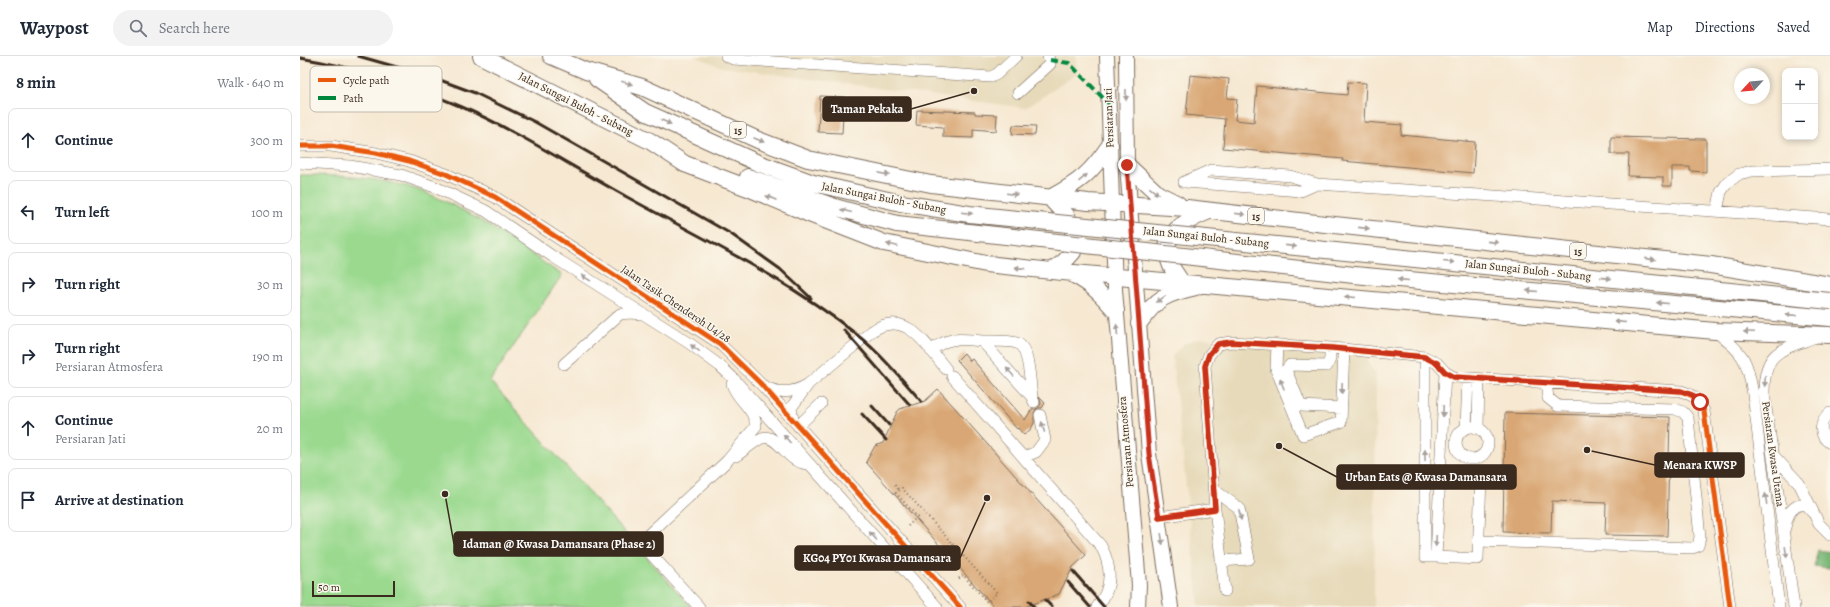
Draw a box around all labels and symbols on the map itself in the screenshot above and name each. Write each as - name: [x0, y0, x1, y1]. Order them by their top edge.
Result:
- legend: [310, 66, 442, 112]
- north arrow: [1734, 68, 1770, 104]
- street label: Jalan Sungai Buloh - Subang: [516, 69, 636, 140]
- text: Cycle path: [343, 73, 390, 88]
- one-way arrow: [621, 80, 633, 86]
- street label: Persiaran Jati: [1100, 88, 1118, 148]
- one-way arrow: [1123, 89, 1129, 102]
- text: Path: [343, 91, 364, 106]
- callout: Taman Pekaka: [823, 97, 911, 121]
- text: Taman Pekaka: [831, 101, 903, 117]
- one-way arrow: [660, 119, 672, 125]
- road number: 15: [730, 122, 746, 138]
- one-way arrow: [753, 137, 764, 143]
- route end: [1118, 156, 1136, 174]
- one-way arrow: [878, 172, 890, 178]
- one-way arrow: [1077, 173, 1088, 182]
- street label: Jalan Sungai Buloh - Subang: [820, 179, 948, 218]
- one-way arrow: [1149, 186, 1160, 195]
- one-way arrow: [1006, 190, 1018, 197]
- one-way arrow: [765, 194, 777, 200]
- one-way arrow: [840, 207, 853, 213]
- road number: 15: [1248, 208, 1264, 224]
- one-way arrow: [961, 210, 973, 216]
- one-way arrow: [1234, 211, 1246, 217]
- street label: Jalan Sungai Buloh - Subang: [1142, 223, 1270, 251]
- one-way arrow: [1358, 225, 1370, 232]
- one-way arrow: [1487, 239, 1499, 245]
- one-way arrow: [886, 241, 898, 247]
- one-way arrow: [1285, 242, 1298, 249]
- road number: 15: [1570, 243, 1586, 259]
- one-way arrow: [1644, 255, 1656, 262]
- street label: Jalan Sungai Buloh - Subang: [1464, 256, 1592, 284]
- one-way arrow: [1443, 259, 1455, 265]
- street label: Jalan Tasik Chenderoh U4/28: [618, 262, 734, 346]
- one-way arrow: [1014, 264, 1026, 271]
- one-way arrow: [580, 274, 592, 281]
- one-way arrow: [1600, 275, 1612, 281]
- one-way arrow: [1397, 276, 1409, 283]
- one-way arrow: [1526, 288, 1538, 295]
- one-way arrow: [1344, 294, 1356, 300]
- one-way arrow: [1156, 295, 1167, 303]
- one-way arrow: [1656, 300, 1668, 307]
- one-way arrow: [1785, 312, 1797, 318]
- one-way arrow: [1613, 319, 1626, 325]
- one-way arrow: [1114, 324, 1121, 336]
- one-way arrow: [1743, 329, 1755, 336]
- one-way arrow: [690, 344, 700, 352]
- one-way arrow: [1005, 367, 1015, 377]
- one-way arrow: [1761, 375, 1768, 387]
- one-way arrow: [1279, 378, 1285, 390]
- one-way arrow: [1339, 382, 1346, 394]
- route start: [1691, 393, 1709, 411]
- street label: Persiaran Atmosfera: [1114, 395, 1137, 488]
- street label: Persiaran Kwasa Utama: [1758, 400, 1788, 509]
- one-way arrow: [1440, 405, 1446, 418]
- one-way arrow: [1040, 421, 1046, 433]
- one-way arrow: [782, 434, 791, 444]
- one-way arrow: [1422, 448, 1428, 461]
- callout: Menara KWSP: [1655, 453, 1744, 477]
- text: Menara KWSP: [1663, 457, 1737, 473]
- callout: Urban Eats @ Kwasa Damansara: [1337, 465, 1516, 489]
- text: Urban Eats @ Kwasa Damansara: [1345, 469, 1507, 485]
- one-way arrow: [1763, 493, 1769, 505]
- one-way arrow: [1238, 508, 1244, 521]
- one-way arrow: [869, 531, 878, 541]
- callout: Idaman @ Kwasa Damansara (Phase 2): [454, 532, 663, 556]
- one-way arrow: [1159, 533, 1165, 545]
- one-way arrow: [1433, 535, 1440, 547]
- text: Idaman @ Kwasa Damansara (Phase 2): [463, 536, 655, 552]
- callout: KG04 PY01 Kwasa Damansara: [795, 546, 960, 570]
- one-way arrow: [1783, 546, 1789, 558]
- text: KG04 PY01 Kwasa Damansara: [803, 550, 951, 566]
- scale bar: [312, 579, 395, 598]

